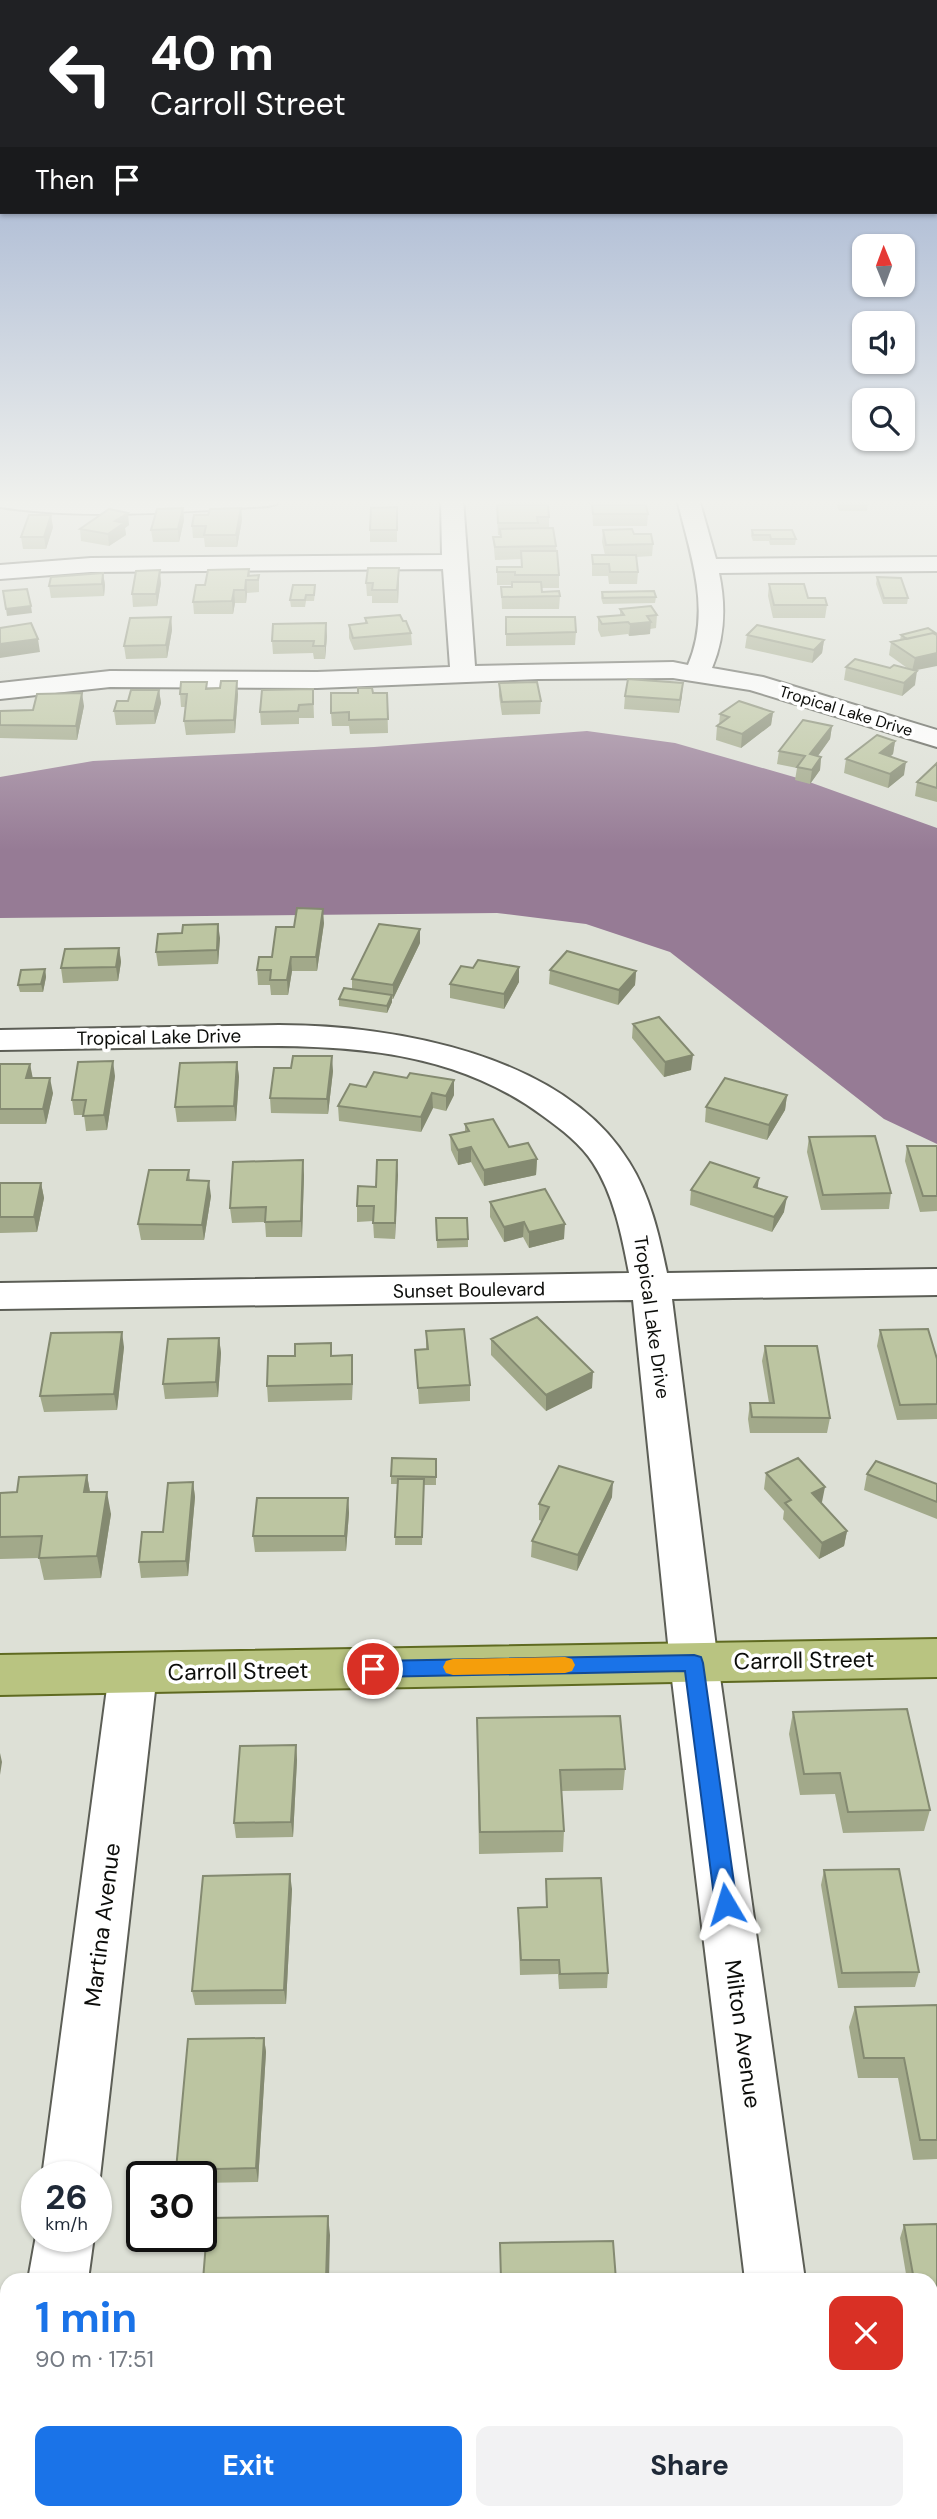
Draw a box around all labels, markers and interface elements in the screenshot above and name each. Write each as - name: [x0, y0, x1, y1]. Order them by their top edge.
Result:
- text: 40 m: [150, 21, 274, 85]
- icon: left: [35, 28, 126, 119]
- text: Carroll Street: [150, 83, 346, 125]
- icon: arrive: [108, 161, 146, 199]
- text: Then: [35, 163, 94, 197]
- north arrow: [852, 234, 915, 298]
- map controls: [852, 234, 915, 451]
- button: sound: [852, 311, 915, 374]
- button: search: [852, 388, 915, 451]
- street label: Tropical Lake Drive: [777, 681, 915, 741]
- street label: Tropical Lake Drive: [77, 1023, 241, 1051]
- street label: Tropical Lake Drive: [628, 1234, 676, 1400]
- street label: Sunset Boulevard: [393, 1276, 545, 1304]
- pin: [343, 1639, 403, 1699]
- street label: Carroll Street: [733, 1644, 875, 1676]
- icon: arrive: [354, 1650, 392, 1688]
- street label: Carroll Street: [167, 1655, 309, 1687]
- street label: Martina Avenue: [77, 1841, 127, 2009]
- position arrow: [689, 1867, 763, 1941]
- street label: Milton Avenue: [718, 1958, 768, 2110]
- speed limit sign: 30: [126, 2161, 217, 2252]
- text: 26: [45, 2174, 88, 2220]
- text: km/h: [45, 2212, 88, 2236]
- text: 1 min: [35, 2290, 137, 2345]
- button: close: [829, 2296, 903, 2370]
- text: 90 m · 17:51: [35, 2344, 154, 2374]
- button: Exit: [35, 2426, 462, 2506]
- button: Share: [476, 2426, 903, 2506]

